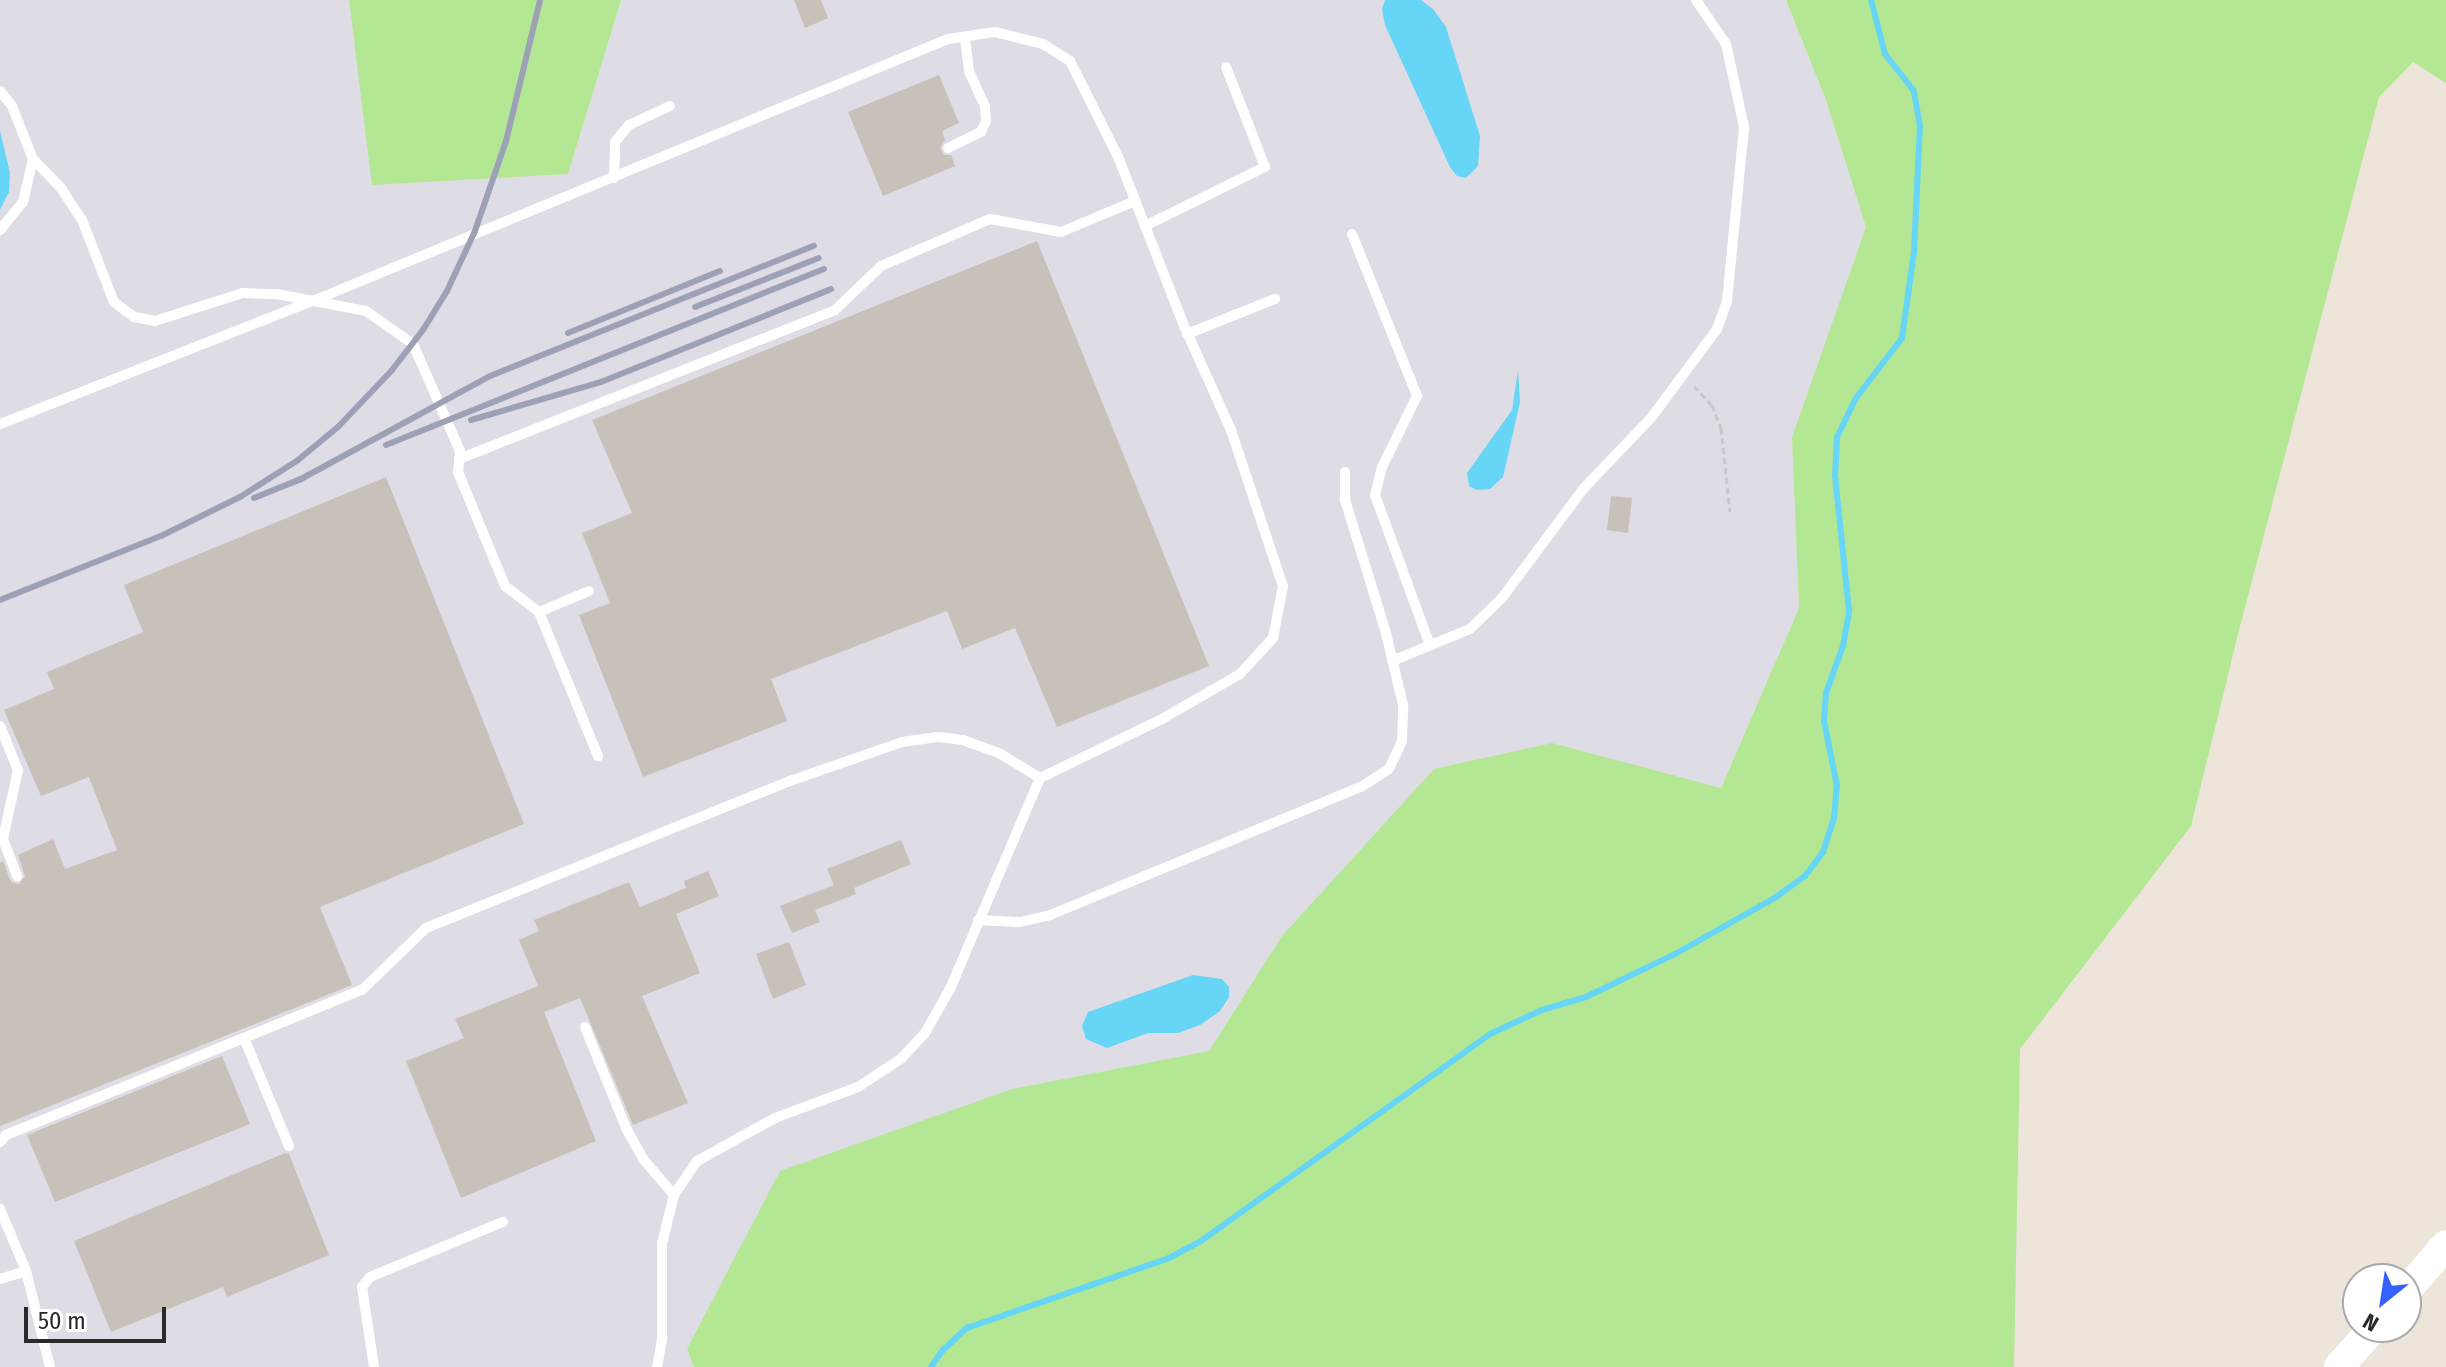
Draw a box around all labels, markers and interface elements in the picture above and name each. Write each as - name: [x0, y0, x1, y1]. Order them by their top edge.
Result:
- north arrow: [2342, 1263, 2422, 1343]
- scale bar: [28, 1291, 170, 1341]
- text: 50 m: [38, 1307, 86, 1335]
- text: N: [2358, 1307, 2383, 1337]

